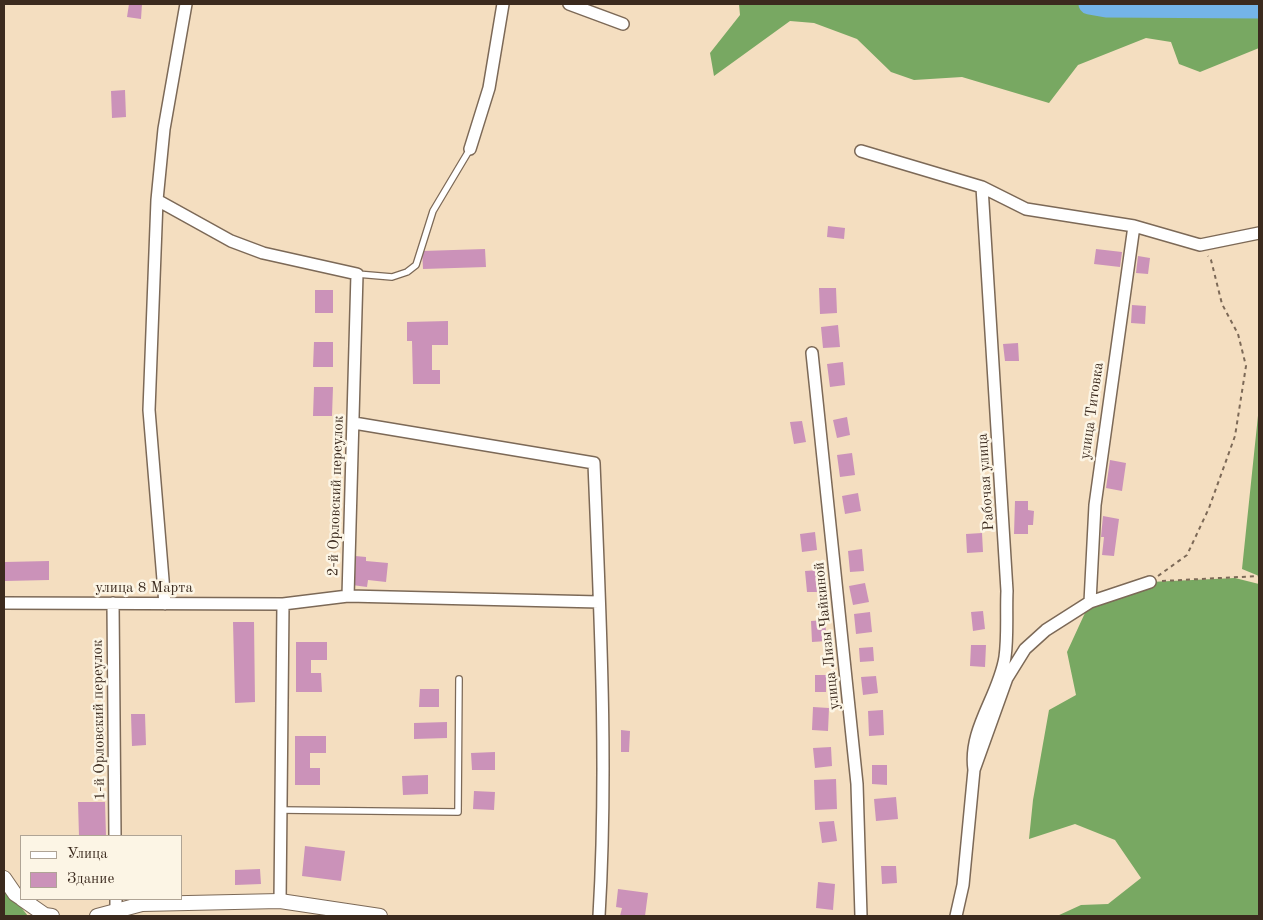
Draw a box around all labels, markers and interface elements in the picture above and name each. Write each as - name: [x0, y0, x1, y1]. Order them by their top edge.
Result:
- street label: улица Титовка: [1076, 361, 1108, 461]
- street label: 2-й Орловский переулок: [324, 415, 348, 577]
- street label: Рабочая улица: [974, 433, 998, 531]
- street label: улица Лизы Чайкиной: [810, 561, 844, 711]
- street label: улица 8 Марта: [95, 579, 193, 597]
- street label: 1-й Орловский переулок: [89, 639, 109, 801]
- legend: [20, 835, 182, 900]
- text: Улица: [67, 847, 108, 862]
- text: Здание: [67, 872, 114, 887]

